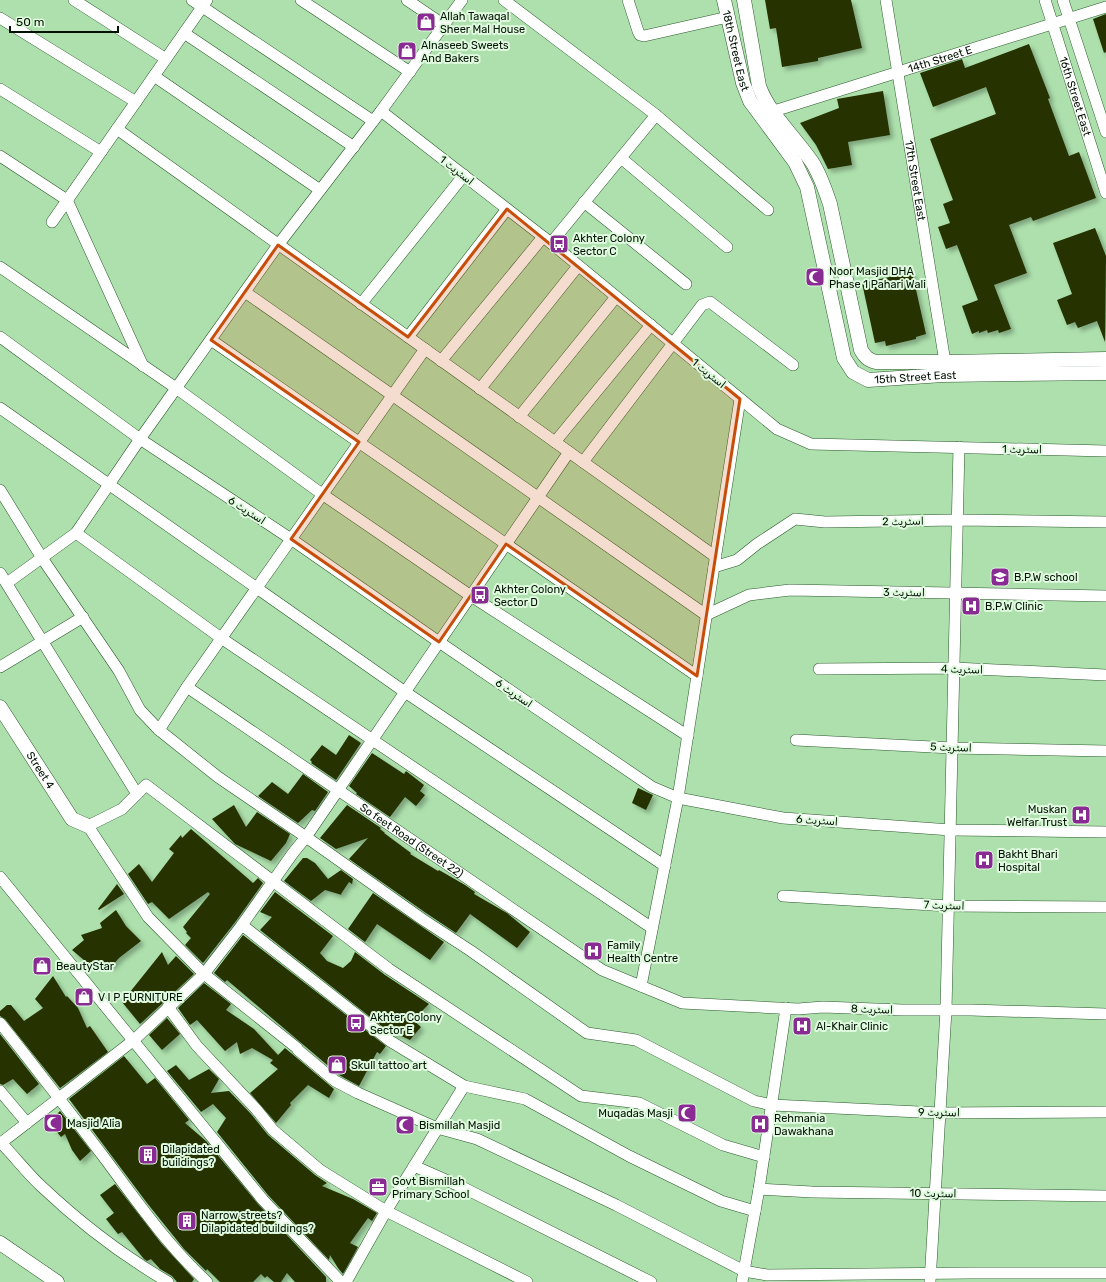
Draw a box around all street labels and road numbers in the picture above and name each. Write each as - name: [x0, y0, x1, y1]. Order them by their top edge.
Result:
- street label: 18th Street East: [720, 9, 752, 94]
- street label: 14th Street E: [907, 43, 974, 76]
- street label: 16th Street East: [1056, 55, 1094, 138]
- street label: 17th Street East: [902, 140, 928, 223]
- street label: اسٹریٹ 1: [437, 153, 476, 188]
- street label: اسٹریٹ 1: [689, 356, 728, 391]
- street label: 15th Street East: [874, 369, 957, 387]
- street label: اسٹریٹ 1: [1002, 443, 1042, 456]
- street label: اسٹریٹ 6: [226, 494, 268, 527]
- street label: اسٹریٹ 2: [882, 515, 924, 528]
- street label: اسٹریٹ 3: [883, 586, 925, 599]
- street label: اسٹریٹ 4: [941, 662, 983, 677]
- street label: اسٹریٹ 6: [493, 676, 535, 711]
- street label: اسٹریٹ 5: [930, 740, 972, 755]
- street label: Street 4: [23, 749, 57, 791]
- street label: So feet Road (Street 22): [357, 801, 466, 881]
- street label: اسٹریٹ 6: [796, 813, 838, 828]
- street label: اسٹریٹ 7: [923, 898, 965, 913]
- street label: اسٹریٹ 8: [851, 1002, 893, 1017]
- street label: اسٹریٹ 9: [918, 1106, 960, 1119]
- street label: اسٹریٹ 10: [909, 1187, 957, 1200]

